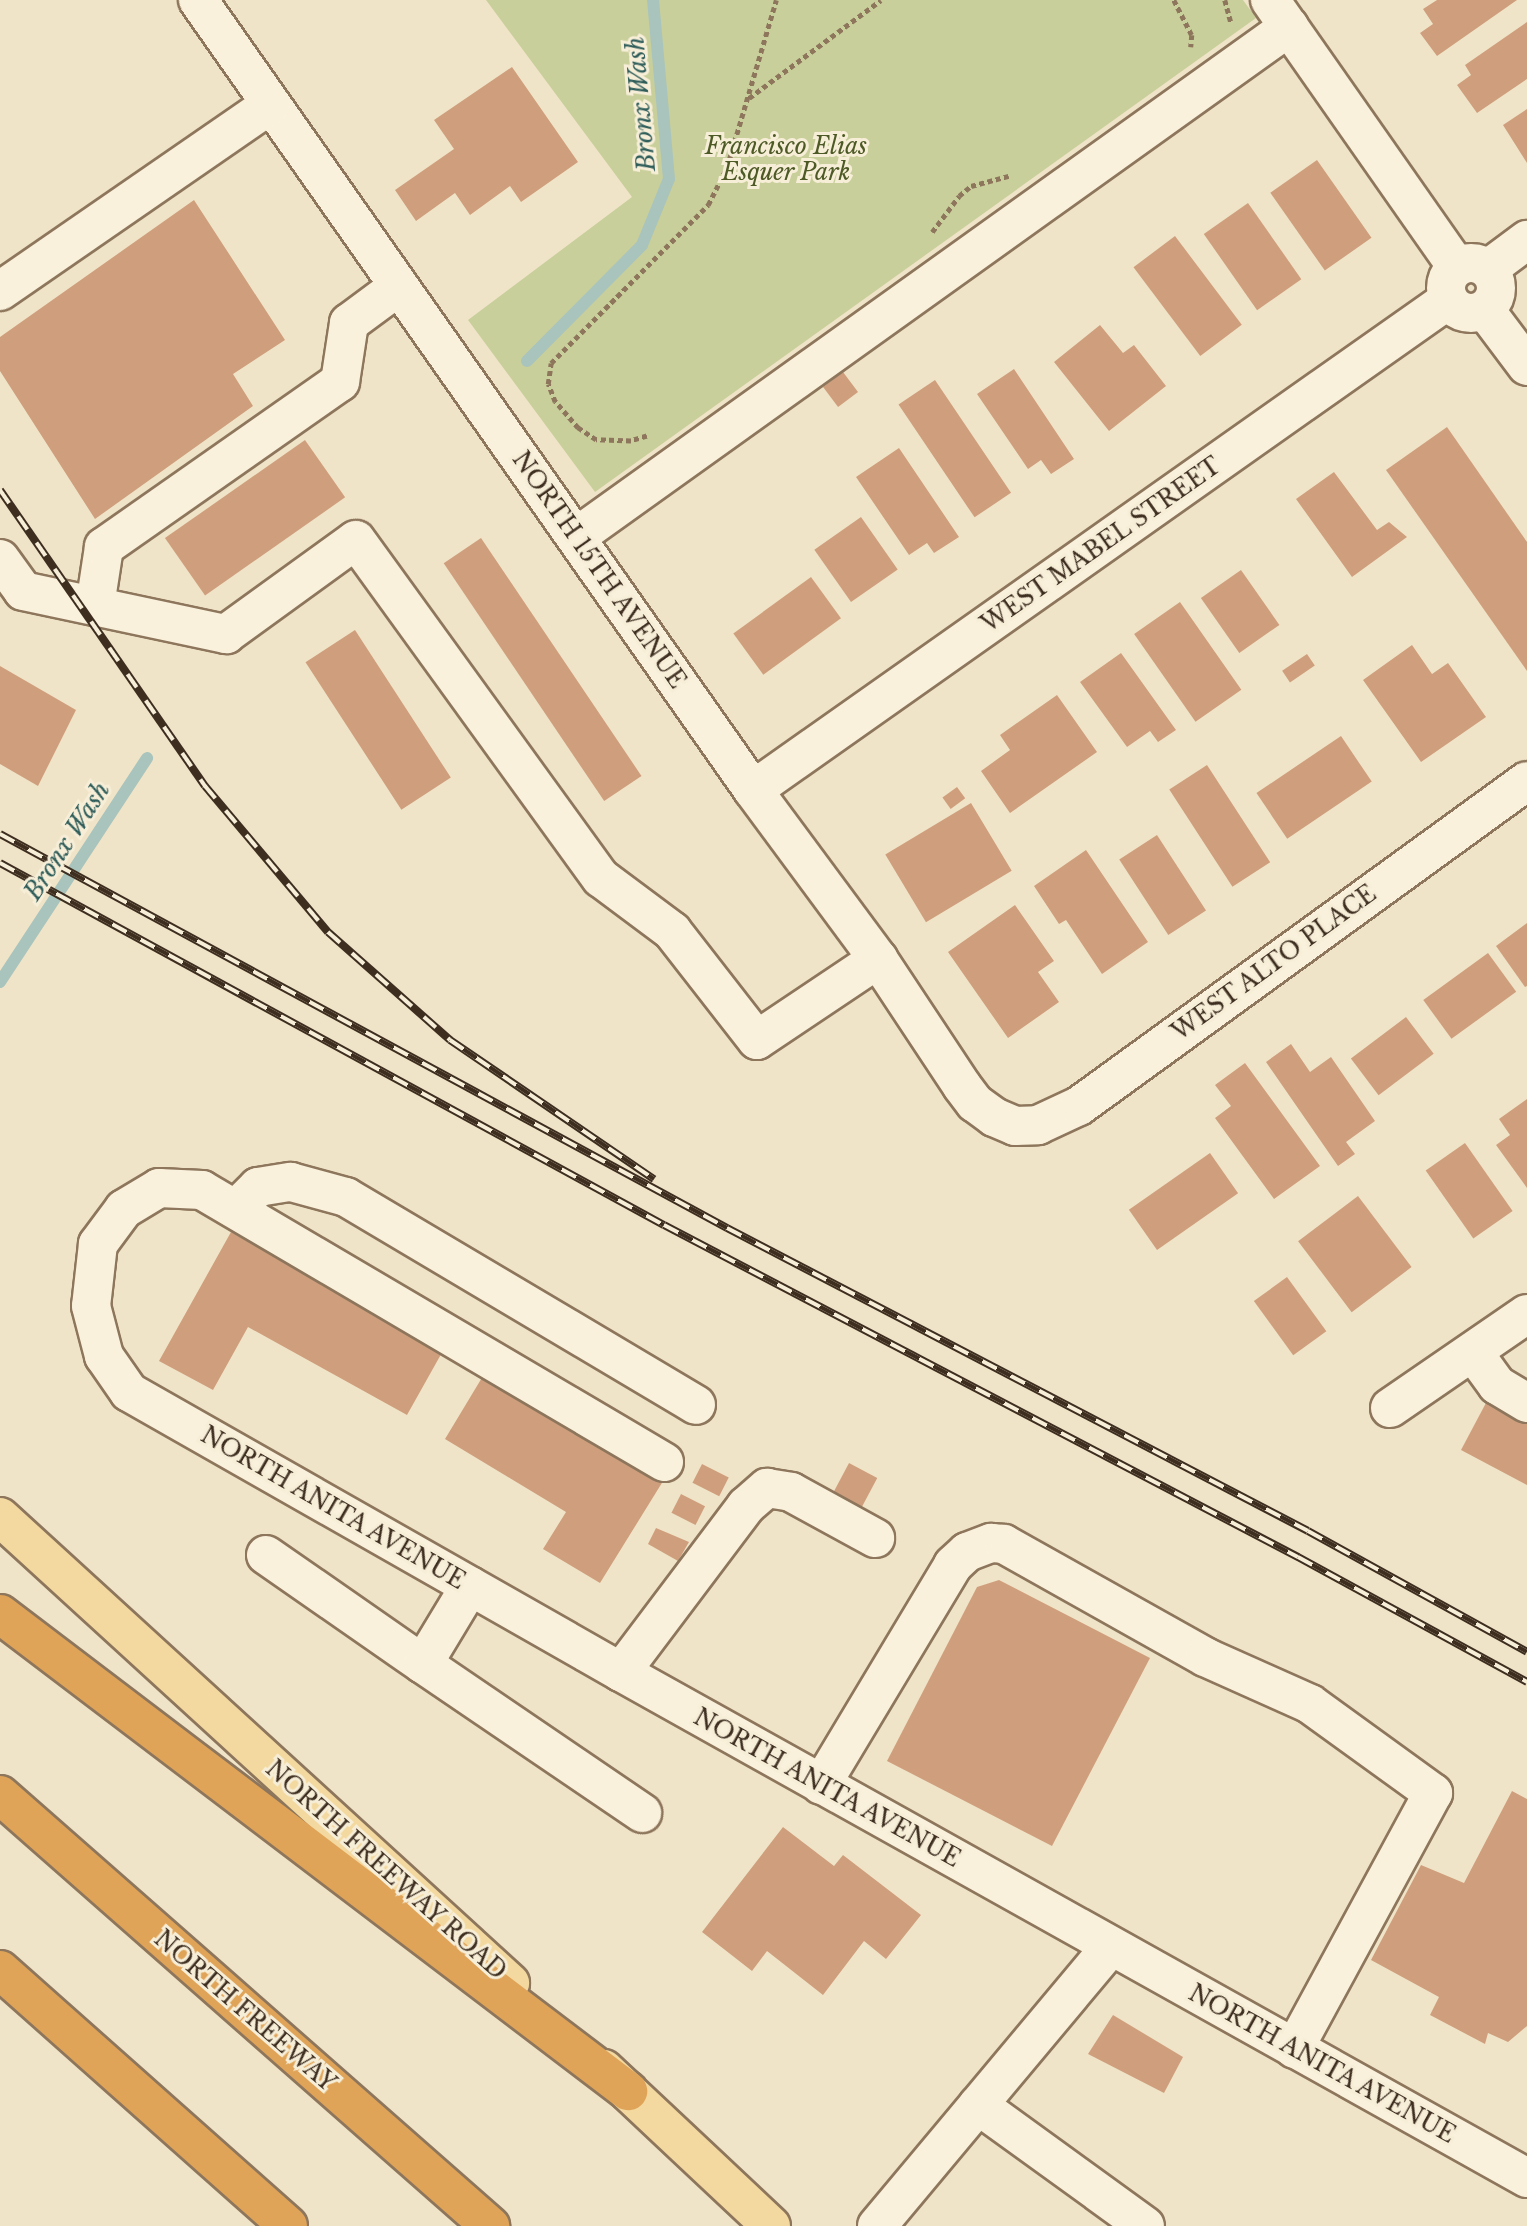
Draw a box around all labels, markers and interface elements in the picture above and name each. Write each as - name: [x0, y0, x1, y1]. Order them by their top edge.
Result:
- water label: Bronx Wash: [621, 36, 661, 172]
- park label: Francisco Elias Esquer Park: [705, 132, 867, 186]
- street label: NORTH 15TH AVENUE: [506, 446, 692, 694]
- street label: WEST MABEL STREET: [976, 451, 1226, 639]
- water label: Bronx Wash: [18, 777, 116, 905]
- street label: WEST ALTO PLACE: [1166, 879, 1382, 1047]
- street label: NORTH ANITA AVENUE: [195, 1420, 471, 1596]
- street label: NORTH ANITA AVENUE: [688, 1702, 966, 1874]
- street label: NORTH FREEWAY ROAD: [260, 1754, 512, 1986]
- street label: NORTH FREEWAY: [149, 1925, 341, 2097]
- street label: NORTH ANITA AVENUE: [1183, 1978, 1461, 2150]

